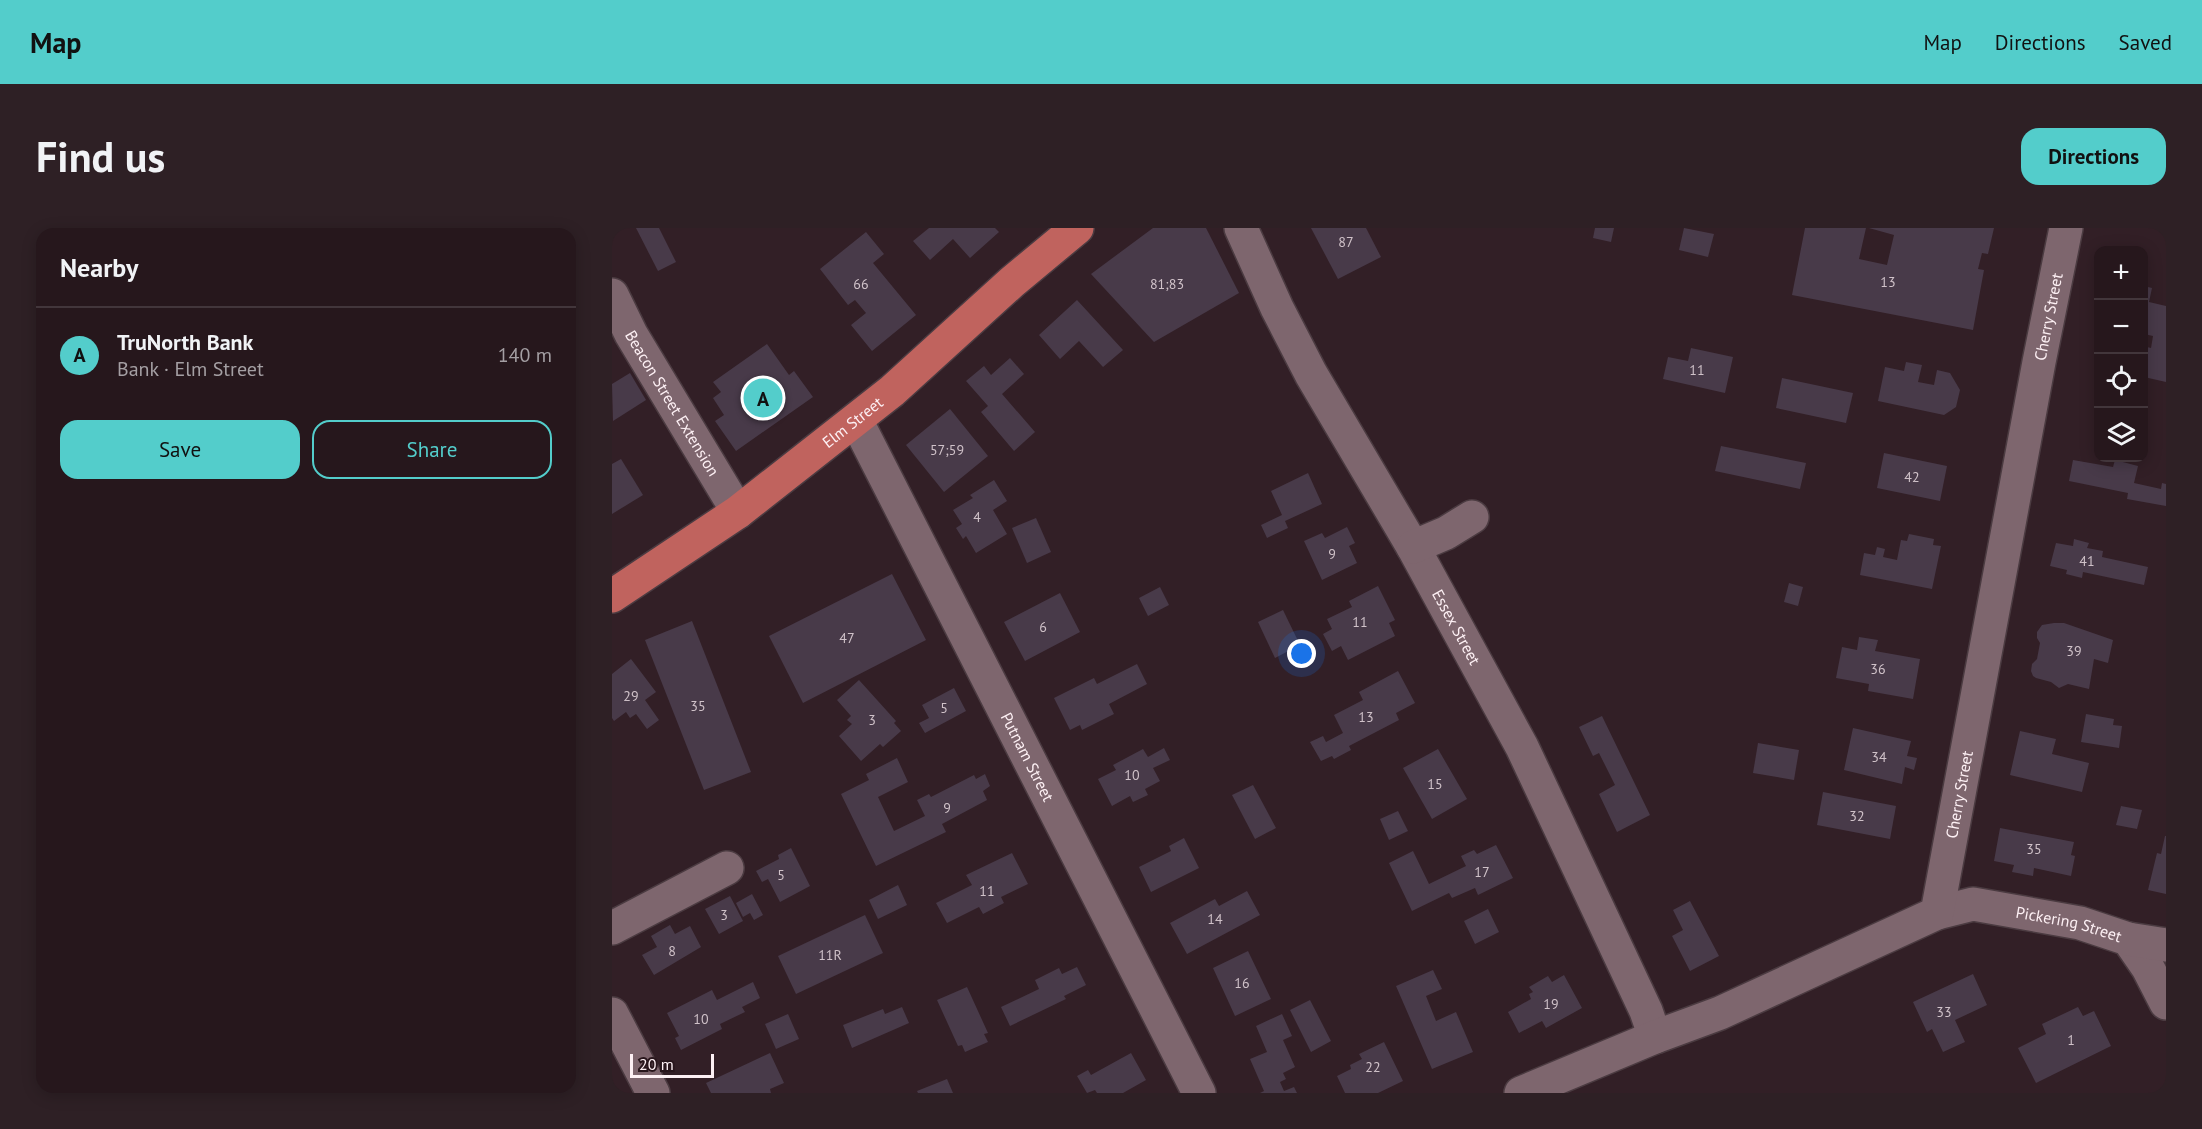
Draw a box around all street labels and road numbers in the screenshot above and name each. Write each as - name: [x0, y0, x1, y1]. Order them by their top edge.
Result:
- street label: Cherry Street: [2030, 271, 2067, 362]
- street label: Beacon Street Extension: [621, 327, 724, 480]
- street label: Elm Street: [818, 392, 887, 452]
- street label: Essex Street: [1428, 586, 1486, 669]
- street label: Putnam Street: [997, 709, 1059, 805]
- street label: Cherry Street: [1941, 748, 1977, 840]
- street label: Pickering Street: [2014, 902, 2125, 946]

